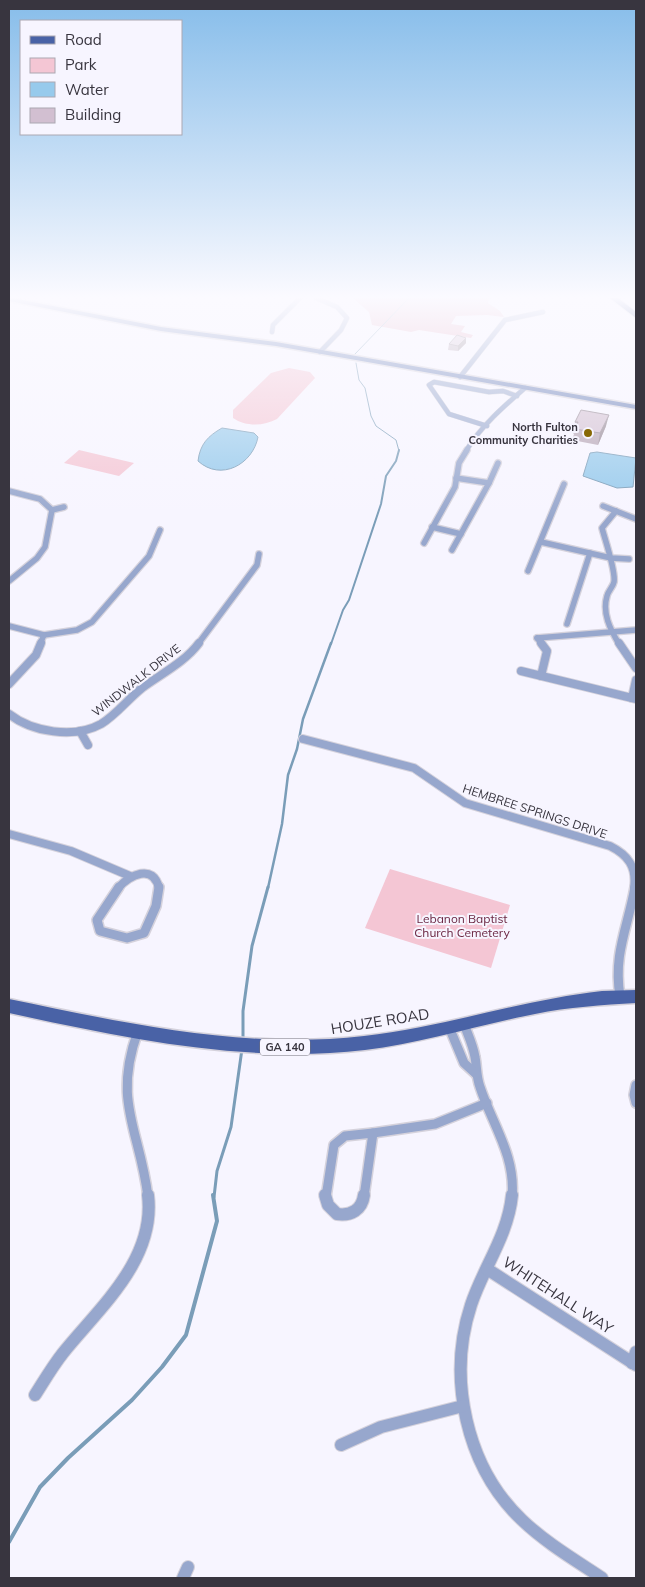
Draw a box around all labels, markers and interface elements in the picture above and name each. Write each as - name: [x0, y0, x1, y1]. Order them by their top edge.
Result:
- legend: [20, 20, 182, 135]
- text: Road: [65, 30, 102, 49]
- text: Park: [65, 55, 97, 74]
- text: Water: [65, 80, 109, 99]
- text: Building: [65, 105, 121, 124]
- place label: North Fulton Community Charities: [468, 420, 578, 447]
- marker: North Fulton Community Charities: [582, 427, 594, 439]
- street label: WINDWALK DRIVE: [89, 641, 183, 719]
- street label: HEMBREE SPRINGS DRIVE: [461, 781, 609, 841]
- park label: Lebanon Baptist Church Cemetery: [414, 911, 510, 940]
- street label: HOUZE ROAD: [329, 1004, 431, 1038]
- road number: GA 140: [260, 1038, 310, 1056]
- street label: WHITEHALL WAY: [499, 1252, 617, 1338]

